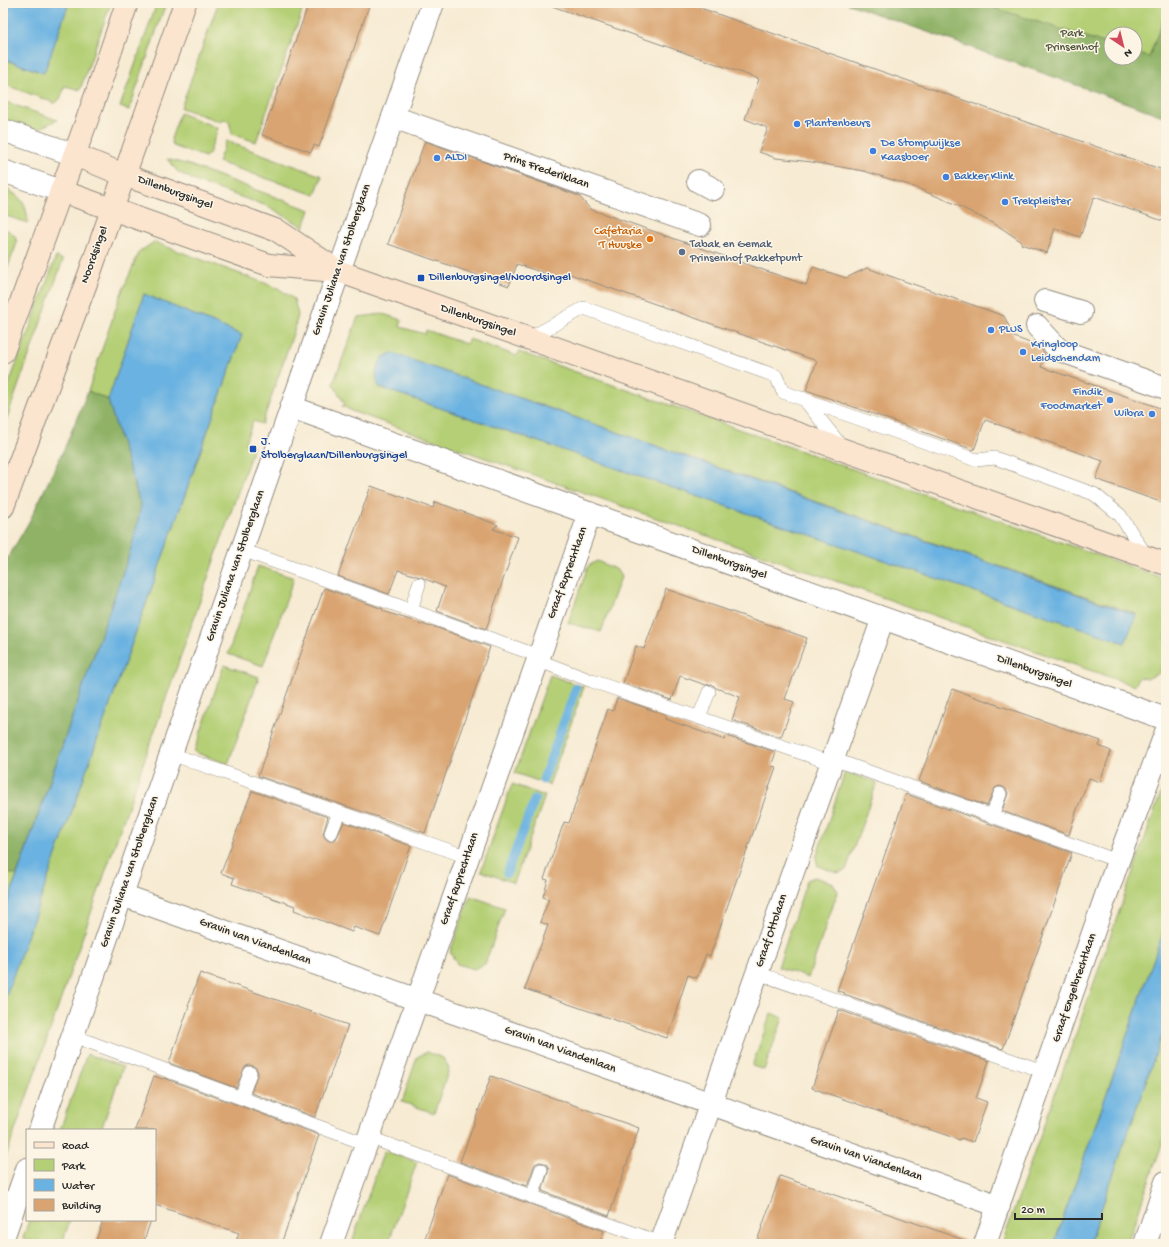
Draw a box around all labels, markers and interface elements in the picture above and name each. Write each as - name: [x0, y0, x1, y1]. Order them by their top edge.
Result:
- north arrow: [1103, 26, 1143, 66]
- park label: Park Prinsenhof: [1045, 27, 1099, 55]
- text: N: [1121, 46, 1134, 60]
- place label: Plantenbeurs: [804, 117, 871, 131]
- marker: Plantenbeurs: [792, 119, 802, 129]
- place label: De Stompwijkse Kaasboer: [880, 137, 961, 165]
- marker: De Stompwijkse Kaasboer: [868, 146, 878, 156]
- street label: Prins Frederiklaan: [500, 149, 591, 192]
- place label: ALDI: [445, 151, 467, 165]
- marker: ALDI: [432, 153, 442, 163]
- place label: Bakker Klink: [953, 170, 1015, 184]
- marker: Bakker Klink: [941, 172, 951, 182]
- street label: Dillenburgsingel: [135, 173, 215, 213]
- street label: Gravin Juliana van Stolberglaan: [309, 182, 375, 338]
- place label: Trekpleister: [1012, 195, 1072, 209]
- marker: Trekpleister: [1000, 197, 1010, 207]
- street label: Noordsingel: [78, 224, 112, 286]
- place label: Cafetaria 'T Huuske: [594, 225, 643, 253]
- marker: Cafetaria 'T Huuske: [645, 234, 655, 244]
- place label: Tabak en Gemak Prinsenhof Pakketpunt: [689, 238, 803, 266]
- marker: Tabak en Gemak Prinsenhof Pakketpunt: [677, 247, 687, 257]
- place label: Dillenburgsingel/Noordsingel: [428, 271, 571, 285]
- marker: Dillenburgsingel/Noordsingel: [416, 273, 426, 283]
- street label: Dillenburgsingel: [437, 301, 518, 341]
- place label: PLUS: [998, 323, 1023, 337]
- marker: PLUS: [986, 325, 996, 335]
- place label: Kringloop Leidschendam: [1031, 338, 1101, 366]
- marker: Kringloop Leidschendam: [1018, 347, 1028, 357]
- place label: Findik Foodmarket: [1039, 386, 1104, 414]
- marker: Findik Foodmarket: [1105, 395, 1115, 405]
- place label: Wibra: [1114, 407, 1144, 421]
- marker: Wibra: [1147, 409, 1157, 419]
- place label: J. Stolberglaan/Dillenburgsingel: [261, 435, 408, 463]
- marker: J. Stolberglaan/Dillenburgsingel: [248, 444, 258, 454]
- street label: Gravin Juliana van Stolberglaan: [203, 488, 269, 644]
- street label: Graaf Ruprechtlaan: [545, 525, 591, 621]
- street label: Dillenburgsingel: [689, 543, 769, 583]
- street label: Dillenburgsingel: [994, 652, 1074, 692]
- street label: Gravin Juliana van Stolberglaan: [97, 794, 163, 950]
- street label: Graaf Ruprechtlaan: [438, 831, 483, 927]
- street label: Graaf Ottolaan: [753, 892, 791, 969]
- street label: Gravin van Viandenlaan: [197, 915, 313, 969]
- street label: Graaf Engelbrechtlaan: [1050, 931, 1100, 1044]
- street label: Gravin van Viandenlaan: [502, 1023, 618, 1077]
- legend: [26, 1129, 156, 1221]
- street label: Gravin van Viandenlaan: [808, 1133, 924, 1185]
- text: Road: [62, 1140, 89, 1154]
- text: Park: [61, 1160, 87, 1174]
- text: Water: [62, 1180, 96, 1194]
- scale bar: [1015, 1195, 1102, 1221]
- text: Building: [61, 1200, 101, 1214]
- text: 20 m: [1021, 1204, 1046, 1218]

